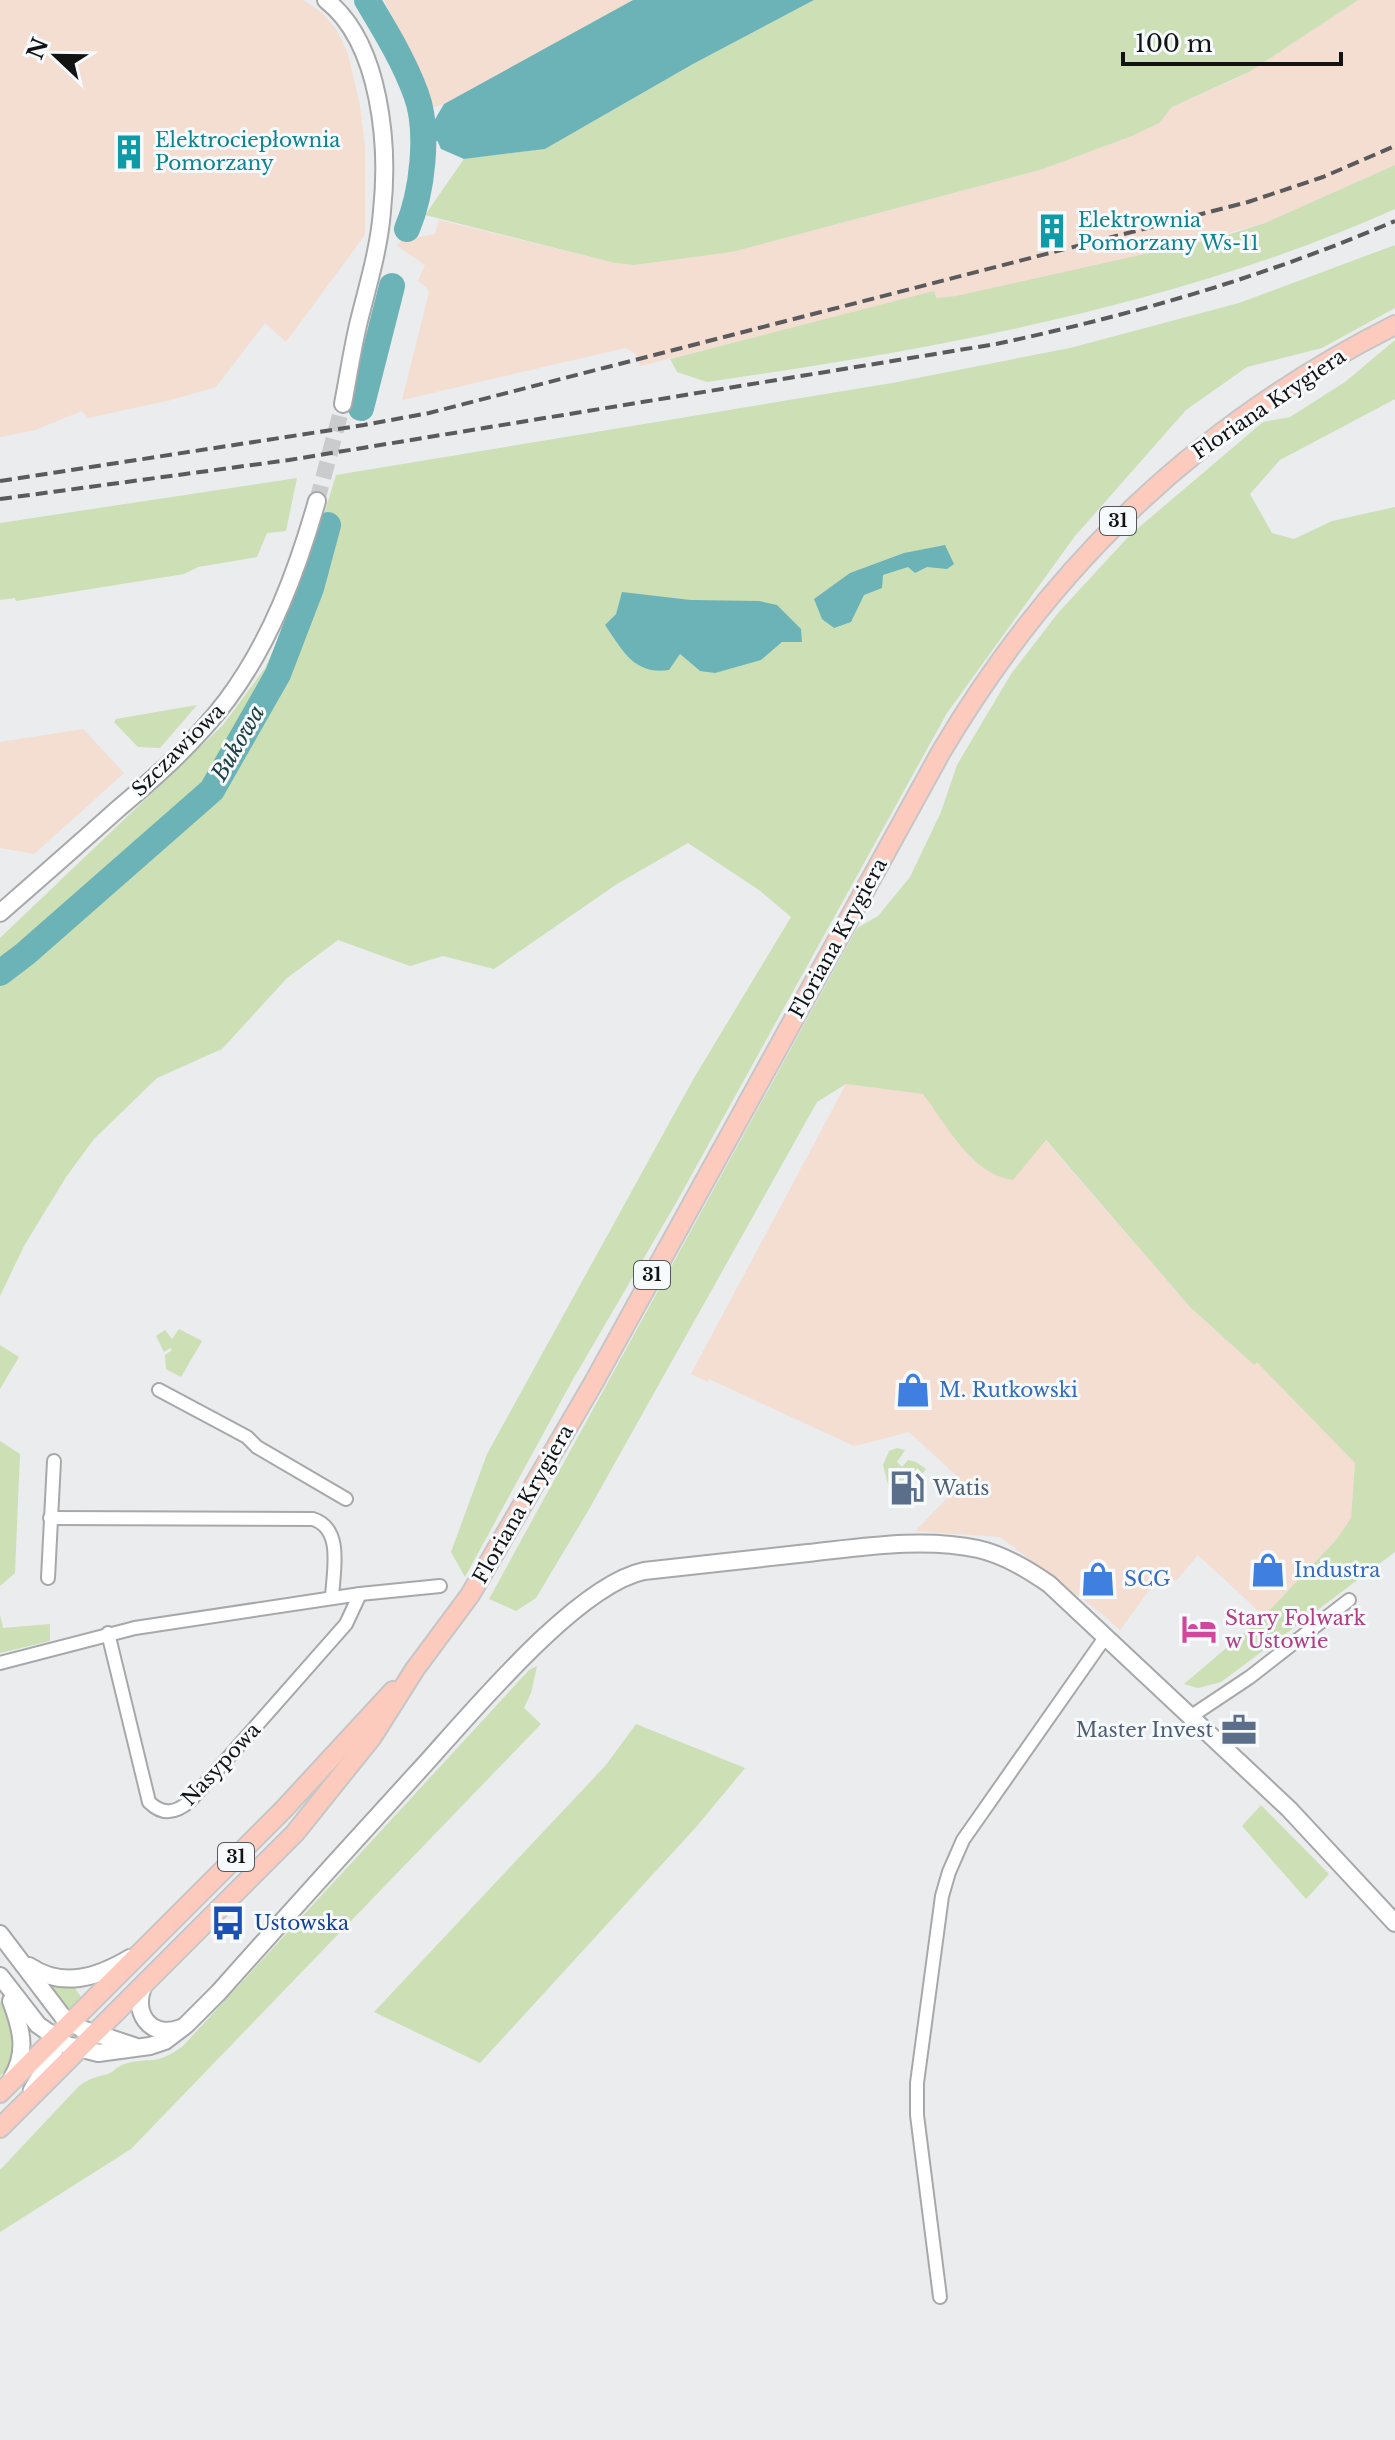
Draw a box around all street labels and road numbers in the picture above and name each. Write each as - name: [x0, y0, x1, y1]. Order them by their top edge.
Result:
- street label: Floriana Krygiera: [1188, 343, 1351, 464]
- road number: 31: [1100, 507, 1136, 535]
- street label: Szczawiowa: [127, 698, 230, 801]
- street label: Floriana Krygiera: [784, 853, 892, 1022]
- road number: 31: [634, 1261, 670, 1289]
- street label: Floriana Krygiera: [468, 1420, 579, 1588]
- street label: Nasypowa: [177, 1717, 266, 1810]
- road number: 31: [218, 1843, 254, 1871]

